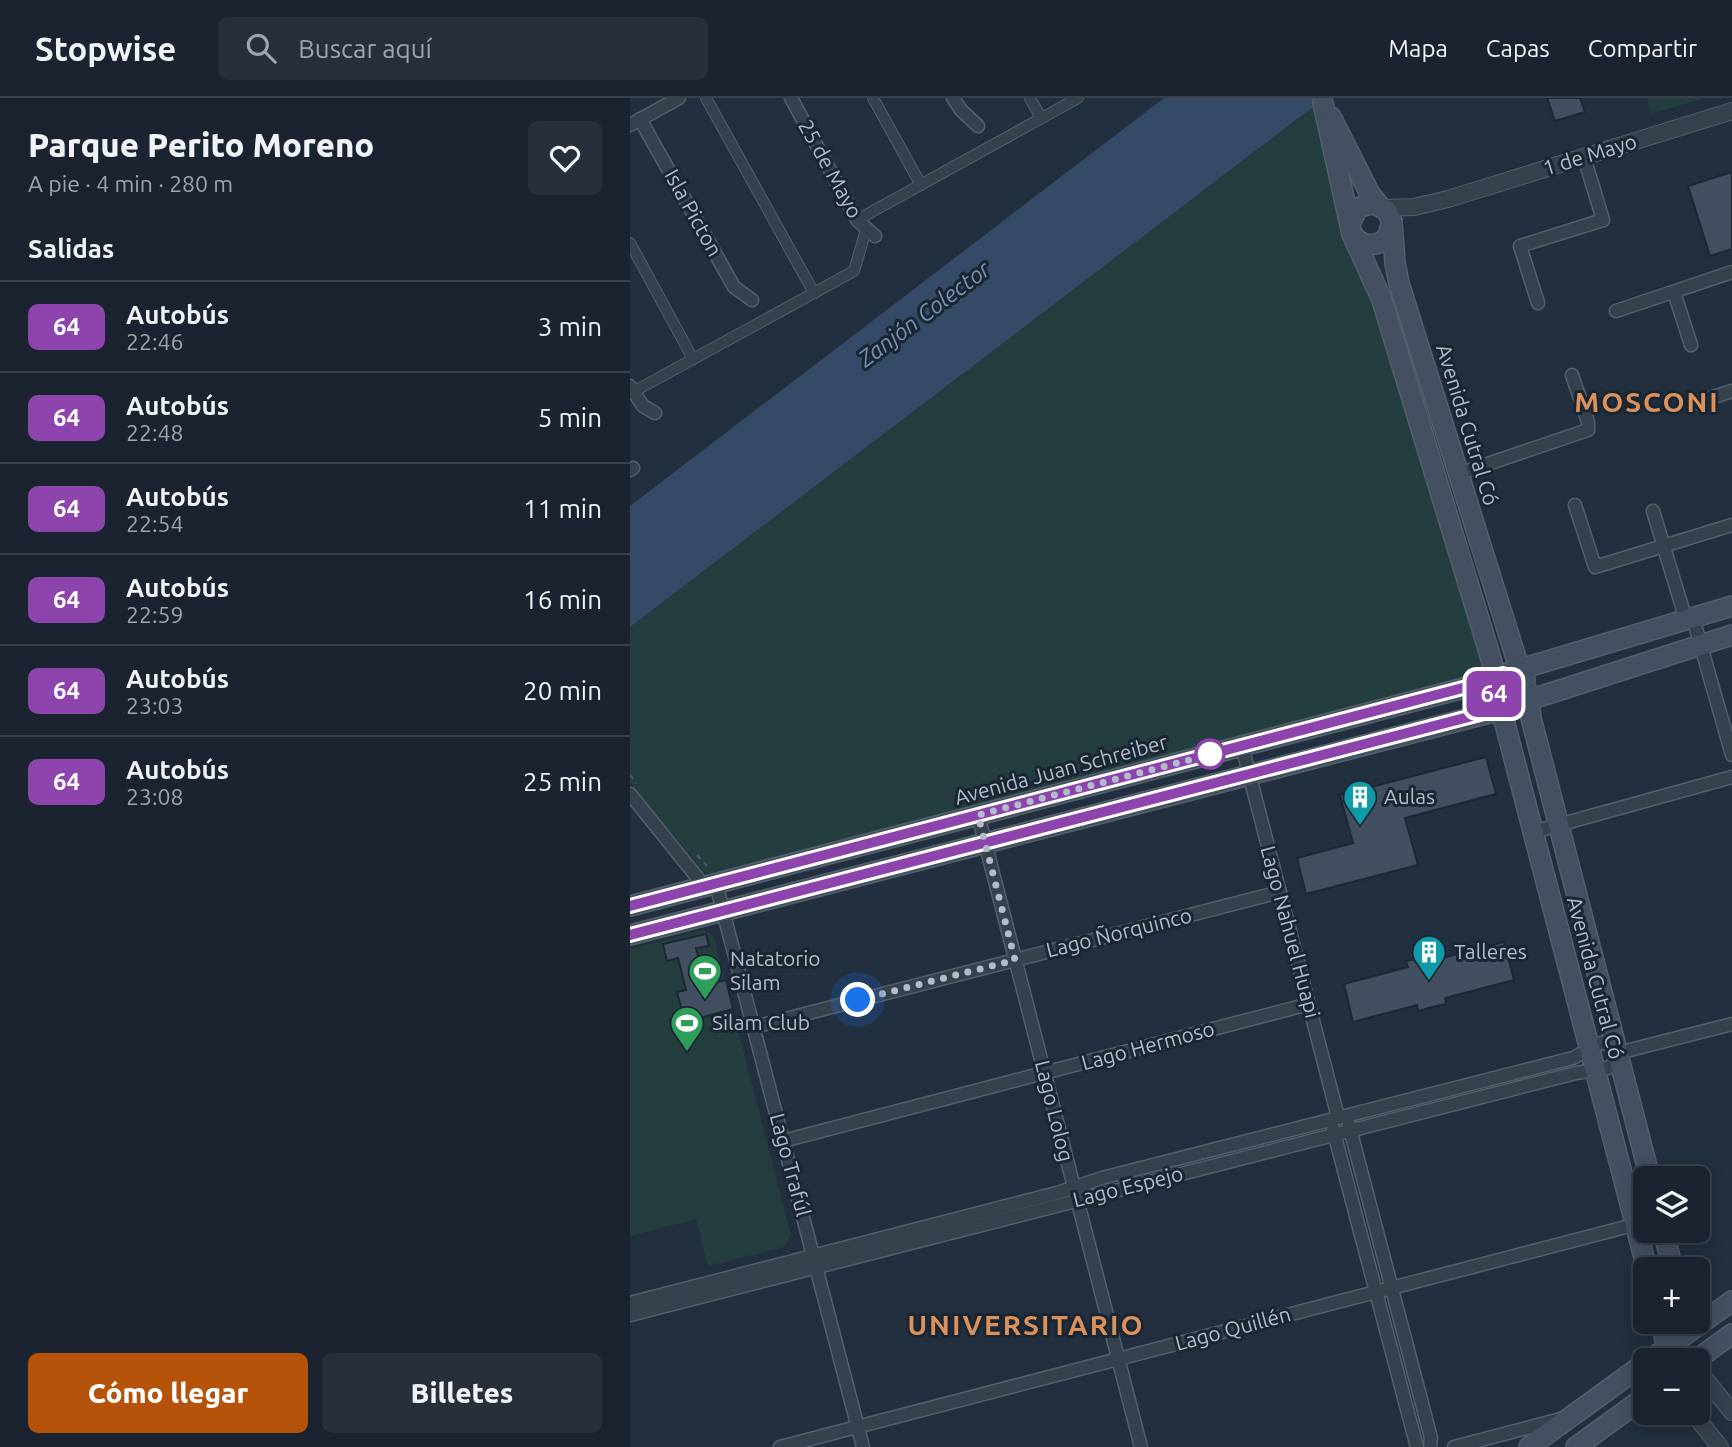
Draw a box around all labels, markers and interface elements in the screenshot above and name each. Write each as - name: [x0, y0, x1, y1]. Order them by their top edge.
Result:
- search box: [218, 17, 708, 80]
- icon: search: [242, 29, 280, 67]
- text: Stopwise: [35, 30, 176, 67]
- text: Buscar aquí: [298, 34, 432, 63]
- text: Mapa: [1388, 35, 1448, 62]
- text: Capas: [1486, 35, 1550, 62]
- text: Compartir: [1588, 35, 1697, 62]
- street label: 25 de Mayo: [794, 115, 868, 222]
- button: heart: [528, 121, 602, 195]
- text: Parque Perito Moreno: [28, 126, 374, 163]
- street label: 1 de Mayo: [1540, 128, 1639, 180]
- street label: Isla Picton: [660, 165, 728, 260]
- text: A pie · 4 min · 280 m: [28, 171, 233, 196]
- text: Salidas: [28, 234, 114, 263]
- water label: Zanjón Colector: [852, 255, 995, 372]
- text: Autobús: [126, 300, 229, 329]
- text: 3 min: [538, 312, 602, 341]
- text: 64: [53, 313, 80, 340]
- text: 22:46: [126, 329, 184, 354]
- street label: Avenida Cutral Có: [1432, 341, 1504, 508]
- district label: MOSCONI: [1574, 386, 1720, 417]
- text: Autobús: [126, 391, 229, 420]
- text: 5 min: [538, 403, 602, 432]
- text: 64: [53, 404, 80, 431]
- text: 22:48: [126, 420, 184, 445]
- text: Autobús: [126, 482, 229, 511]
- text: 11 min: [523, 494, 602, 523]
- text: 64: [53, 495, 80, 522]
- text: 22:54: [126, 511, 184, 536]
- text: Autobús: [126, 573, 229, 602]
- text: 16 min: [523, 585, 602, 614]
- text: 64: [53, 586, 80, 613]
- text: 22:59: [126, 602, 184, 627]
- text: Autobús: [126, 664, 229, 693]
- line badge: 64: [1462, 671, 1526, 717]
- text: 20 min: [523, 676, 602, 705]
- text: 64: [53, 677, 80, 704]
- text: 64: [1480, 680, 1508, 707]
- text: 23:03: [126, 693, 184, 718]
- street label: Avenida Juan Schreiber: [952, 729, 1170, 809]
- unlabelled marker: [1195, 739, 1225, 769]
- text: Autobús: [126, 755, 229, 784]
- text: 25 min: [523, 767, 602, 796]
- text: 64: [53, 768, 80, 795]
- building icon: Aulas: [1341, 778, 1379, 827]
- text: 23:08: [126, 784, 184, 809]
- place label: Aulas: [1384, 784, 1435, 808]
- street label: Lago Nahuel Huapi: [1256, 843, 1325, 1020]
- street label: Avenida Cutral Có: [1563, 894, 1629, 1062]
- street label: Lago Ñorquinco: [1043, 902, 1194, 962]
- building icon: Talleres: [1410, 933, 1448, 982]
- place label: Talleres: [1454, 939, 1527, 963]
- place label: Natatorio Silam: [730, 946, 821, 994]
- sports icon: Natatorio Silam: [686, 952, 724, 1001]
- your location: [840, 982, 875, 1017]
- sports icon: Silam Club: [668, 1004, 706, 1053]
- place label: Silam Club: [712, 1010, 810, 1034]
- street label: Lago Hermoso: [1079, 1016, 1217, 1074]
- street label: Lago Lolog: [1031, 1058, 1079, 1164]
- street label: Lago Trafúl: [766, 1111, 816, 1219]
- street label: Lago Espejo: [1070, 1161, 1185, 1211]
- map controls: [1633, 1166, 1710, 1425]
- button: layers: [1633, 1166, 1710, 1243]
- button: +: [1633, 1257, 1710, 1334]
- street label: Lago Quillén: [1172, 1301, 1293, 1355]
- district label: UNIVERSITARIO: [907, 1309, 1145, 1340]
- button: −: [1633, 1348, 1710, 1425]
- button: Cómo llegar: [28, 1353, 308, 1433]
- button: Billetes: [322, 1353, 602, 1433]

